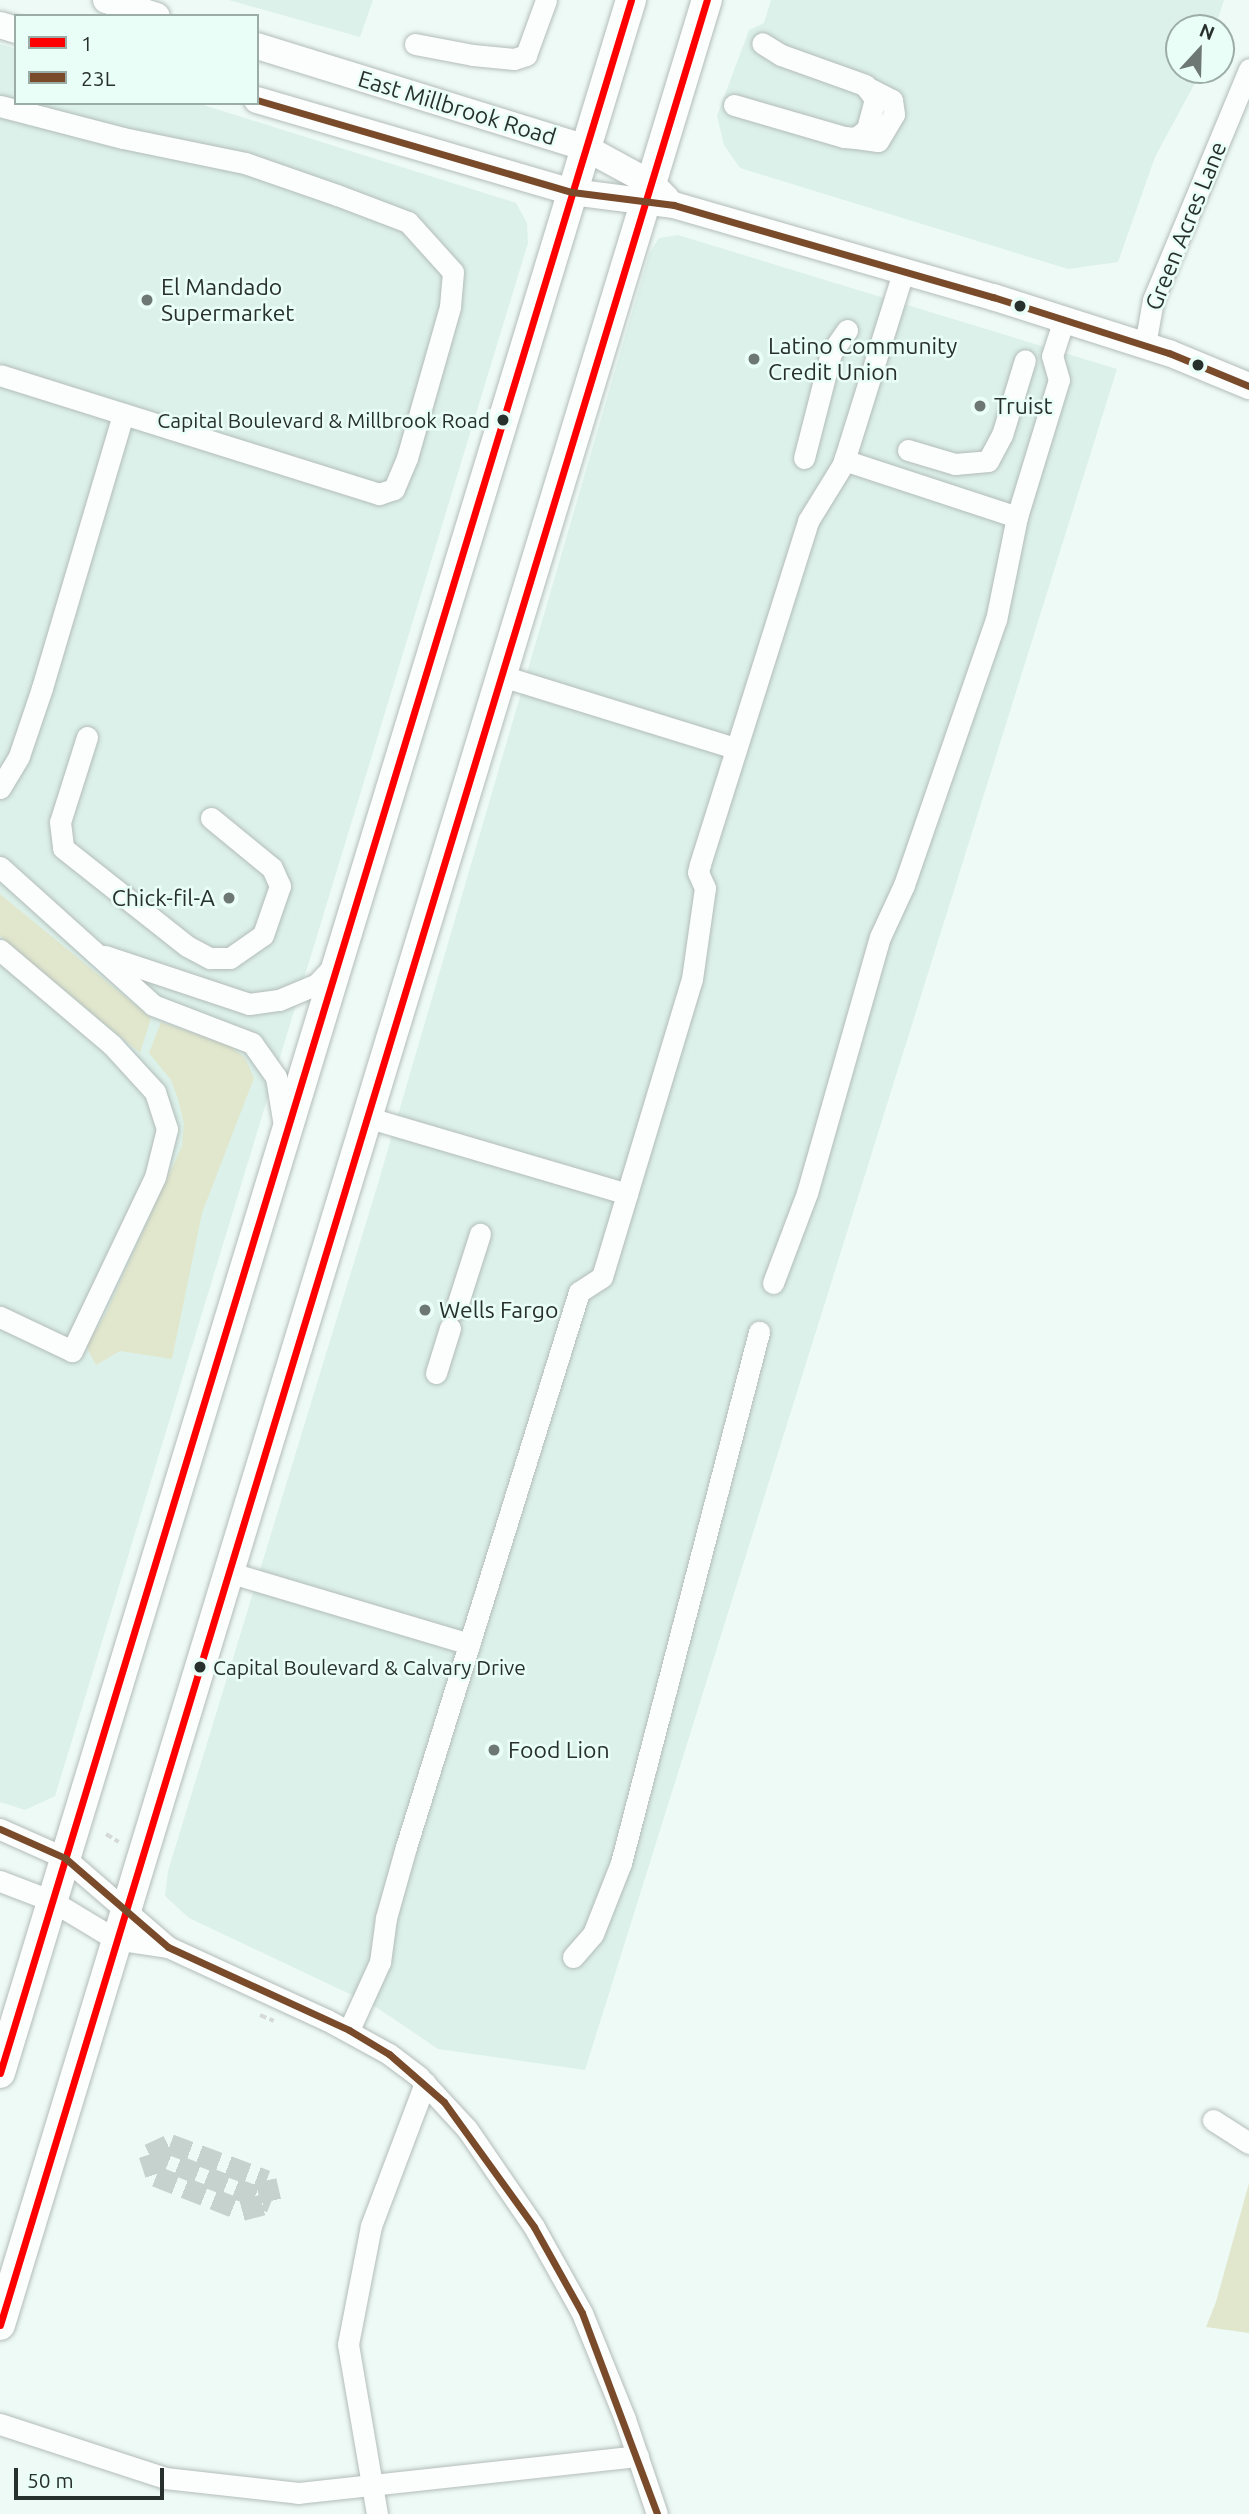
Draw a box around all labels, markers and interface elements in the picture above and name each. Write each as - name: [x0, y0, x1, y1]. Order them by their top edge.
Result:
- legend: [14, 14, 259, 105]
- north arrow: [1165, 14, 1235, 84]
- text: N: [1196, 19, 1218, 44]
- text: 1: [81, 31, 93, 55]
- street label: East Millbrook Road: [355, 65, 559, 151]
- text: 23L: [81, 66, 115, 90]
- street label: Green Acres Lane: [1140, 138, 1232, 314]
- place label: El Mandado Supermarket: [161, 273, 294, 327]
- marker: El Mandado Supermarket: [139, 292, 155, 308]
- unlabelled marker: [1013, 299, 1027, 313]
- place label: Latino Community Credit Union: [768, 332, 957, 386]
- marker: Latino Community Credit Union: [746, 351, 762, 367]
- unlabelled marker: [1191, 358, 1205, 372]
- place label: Truist: [994, 392, 1052, 420]
- marker: Truist: [972, 398, 988, 414]
- place label: Capital Boulevard & Millbrook Road: [157, 407, 490, 433]
- marker: Capital Boulevard & Millbrook Road: [496, 413, 510, 427]
- place label: Chick-fil-A: [112, 884, 215, 912]
- marker: Chick-fil-A: [221, 890, 237, 906]
- place label: Wells Fargo: [439, 1296, 558, 1324]
- marker: Wells Fargo: [417, 1302, 433, 1318]
- place label: Capital Boulevard & Calvary Drive: [213, 1654, 526, 1680]
- marker: Capital Boulevard & Calvary Drive: [193, 1660, 207, 1674]
- place label: Food Lion: [508, 1736, 610, 1764]
- marker: Food Lion: [486, 1742, 502, 1758]
- scale bar: [18, 2454, 168, 2498]
- text: 50 m: [27, 2468, 74, 2492]

